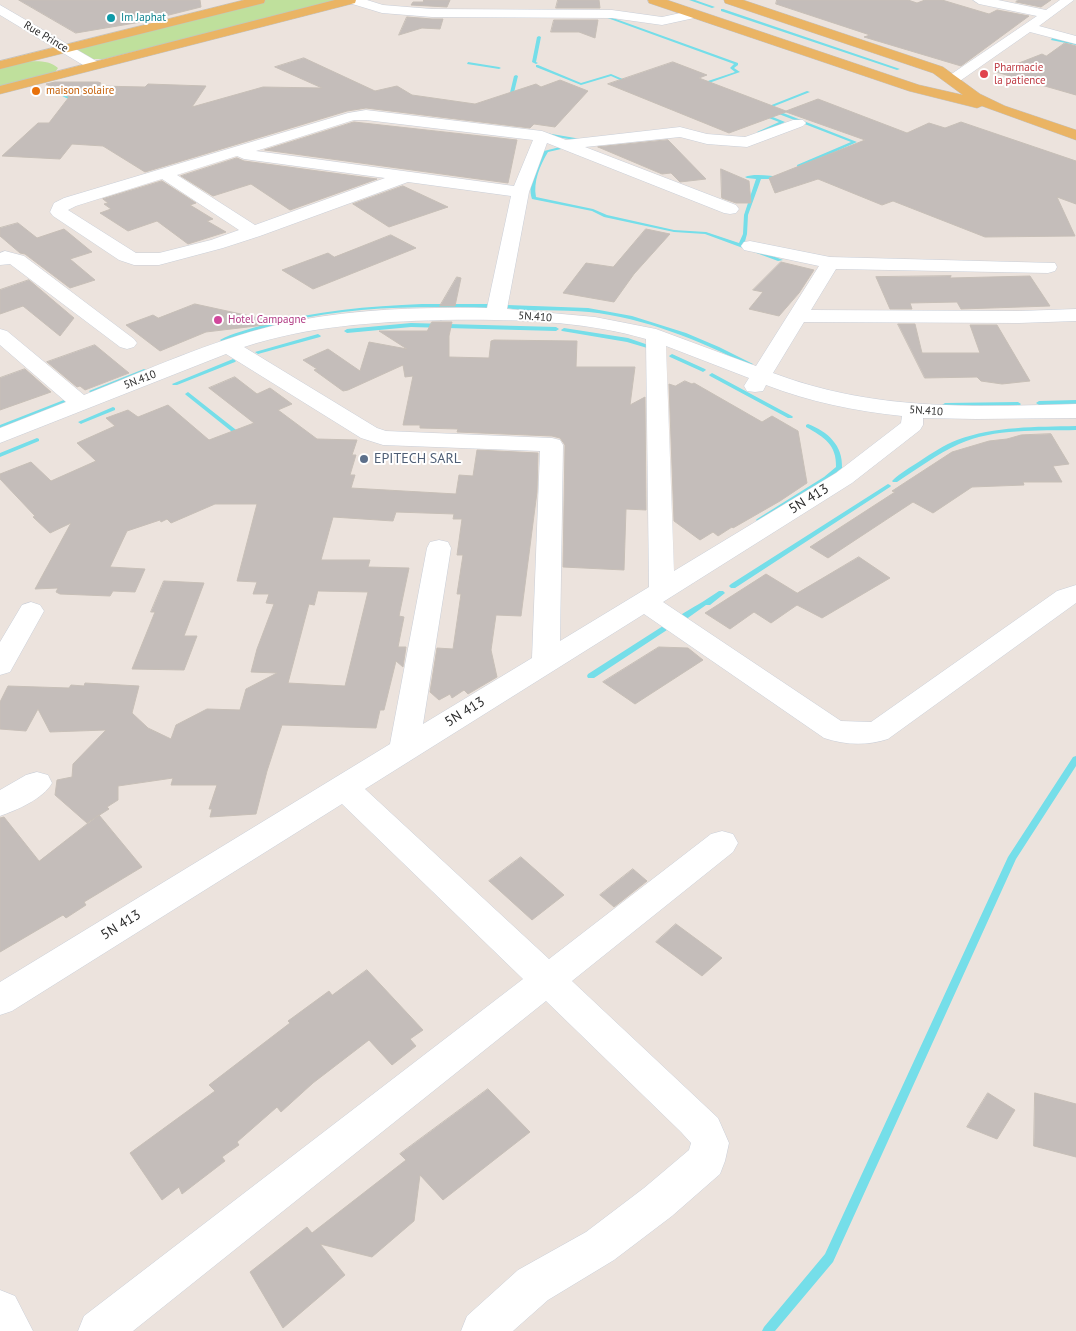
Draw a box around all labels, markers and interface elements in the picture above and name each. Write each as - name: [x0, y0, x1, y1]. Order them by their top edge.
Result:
- place label: Im Japhat: [121, 11, 166, 25]
- marker: Im Japhat: [105, 12, 117, 24]
- street label: Rue Prince: [21, 19, 71, 55]
- place label: Pharmacie la patience: [994, 61, 1046, 87]
- marker: Pharmacie la patience: [978, 68, 990, 80]
- place label: maison solaire: [46, 84, 114, 98]
- marker: maison solaire: [30, 85, 42, 97]
- street label: 5N.410: [518, 309, 552, 325]
- place label: Hotel Campagne: [228, 313, 306, 327]
- marker: Hotel Campagne: [212, 314, 224, 326]
- street label: 5N.410: [122, 368, 158, 392]
- street label: 5N.410: [909, 403, 943, 419]
- place label: EPITECH SARL: [374, 451, 461, 467]
- marker: EPITECH SARL: [358, 453, 370, 465]
- street label: 5N 413: [786, 480, 832, 518]
- street label: 5N 413: [442, 693, 488, 731]
- street label: 5N 413: [98, 906, 144, 944]

